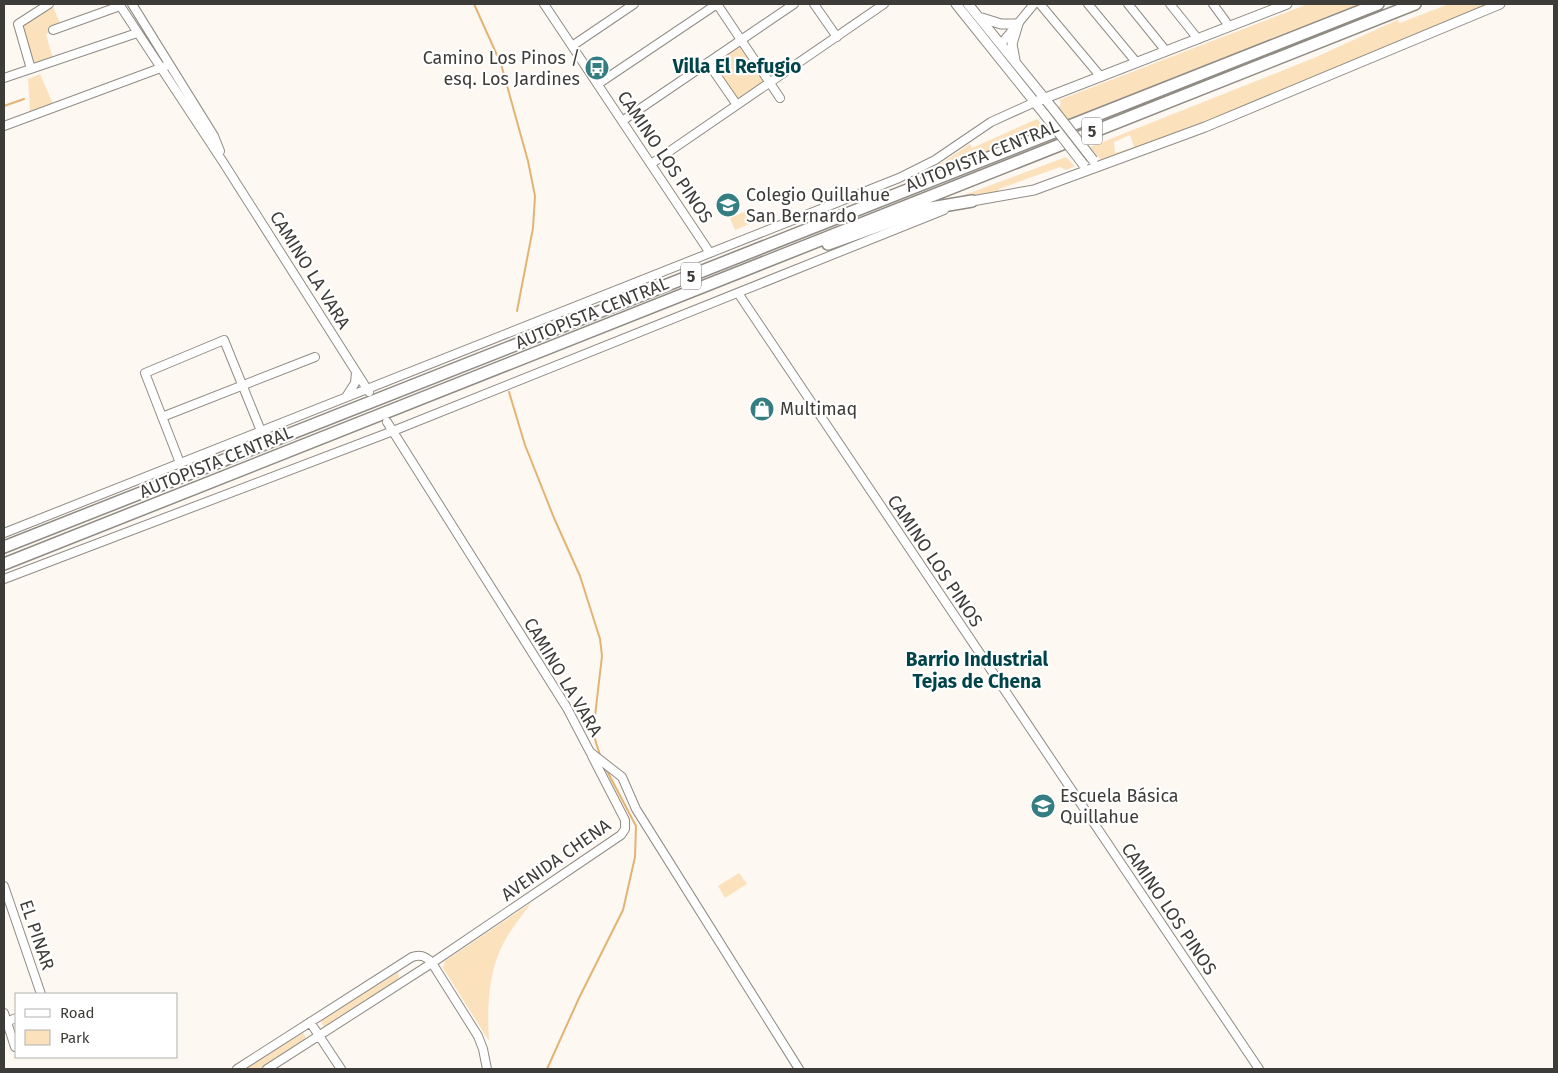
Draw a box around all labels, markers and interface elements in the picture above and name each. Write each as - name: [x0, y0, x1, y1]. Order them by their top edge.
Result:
- place label: Camino Los Pinos / esq. Los Jardines: [423, 47, 580, 90]
- bus stop icon: Camino Los Pinos / esq. Los Jardines: [584, 55, 610, 81]
- district label: Villa El Refugio: [672, 55, 801, 78]
- street label: CAMINO LOS PINOS: [613, 87, 717, 227]
- street label: AUTOPISTA CENTRAL: [902, 115, 1062, 197]
- road number: 5: [1082, 118, 1102, 144]
- place label: Colegio Quillahue San Bernardo: [746, 184, 890, 227]
- school or university icon: Colegio Quillahue San Bernardo: [715, 192, 741, 218]
- street label: CAMINO LA VARA: [265, 207, 355, 333]
- road number: 5: [681, 262, 701, 290]
- street label: AUTOPISTA CENTRAL: [512, 272, 672, 354]
- shop icon: Multimaq: [749, 396, 775, 422]
- place label: Multimaq: [780, 398, 857, 420]
- street label: AUTOPISTA CENTRAL: [136, 421, 296, 503]
- street label: CAMINO LOS PINOS: [883, 491, 987, 631]
- street label: CAMINO LA VARA: [519, 614, 607, 741]
- district label: Barrio Industrial Tejas de Chena: [906, 648, 1049, 693]
- place label: Escuela Básica Quillahue: [1060, 785, 1179, 828]
- school or university icon: Escuela Básica Quillahue: [1030, 793, 1056, 819]
- street label: AVENIDA CHENA: [497, 814, 615, 906]
- street label: CAMINO LOS PINOS: [1117, 839, 1221, 979]
- street label: EL PINAR: [15, 897, 59, 973]
- legend: [15, 993, 178, 1058]
- text: Road: [60, 1004, 95, 1022]
- text: Park: [60, 1029, 90, 1047]

